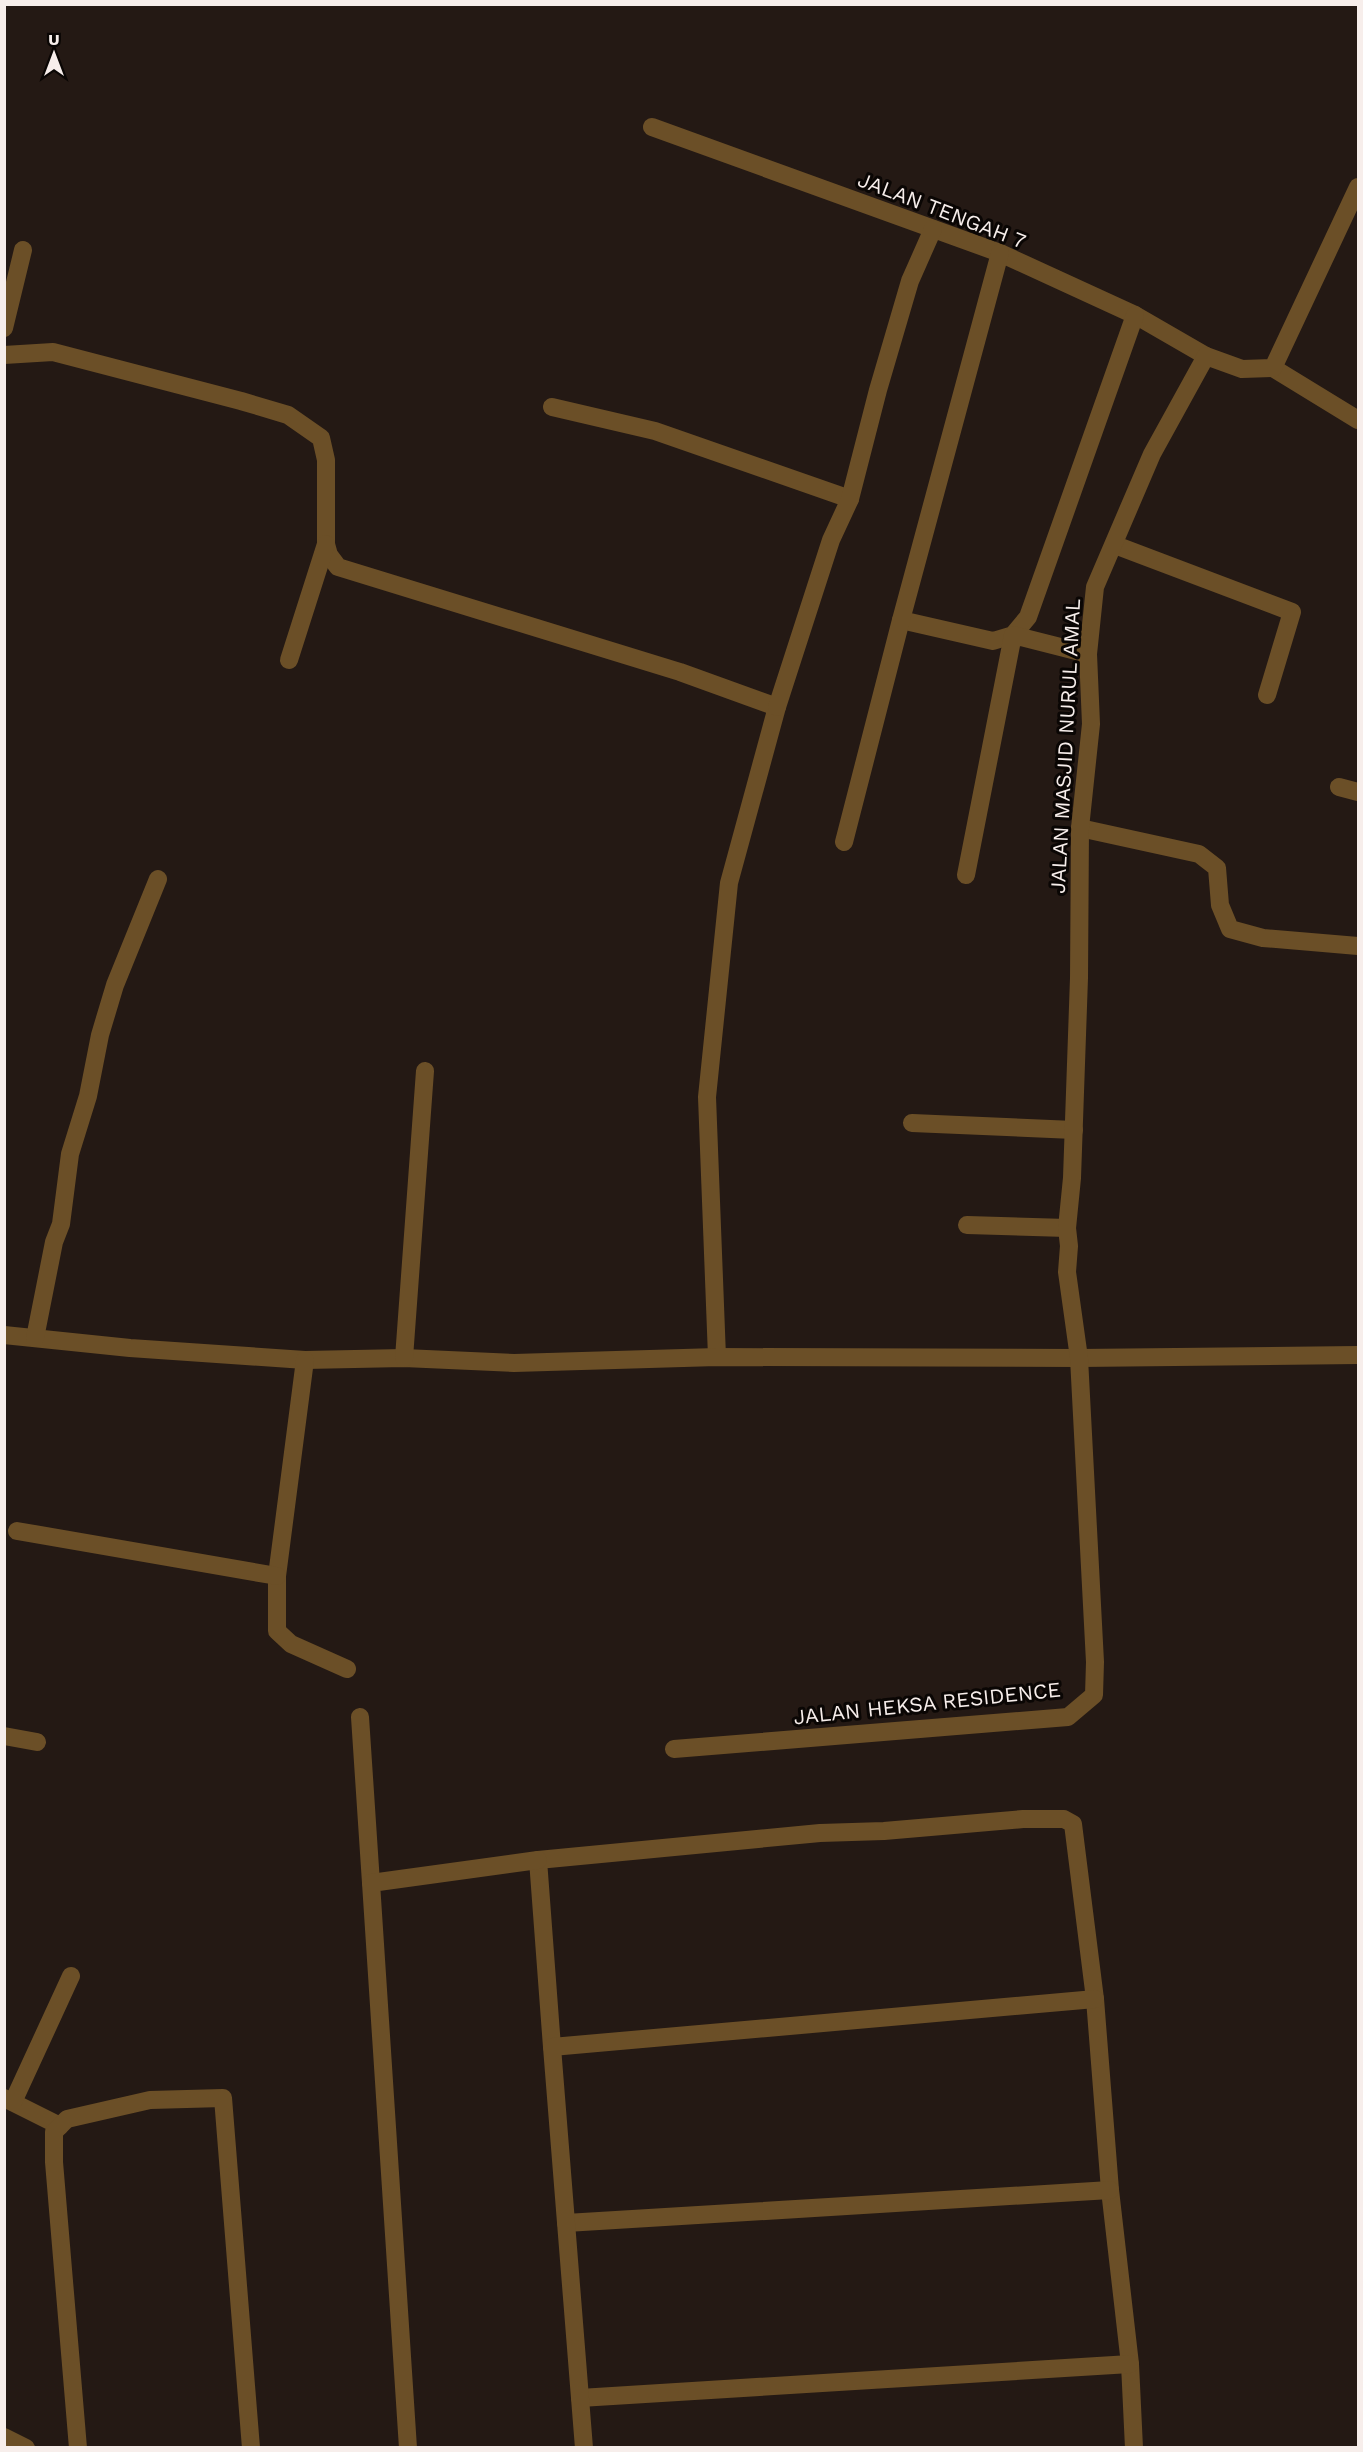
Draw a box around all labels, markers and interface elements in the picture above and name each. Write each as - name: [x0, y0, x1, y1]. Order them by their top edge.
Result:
- north arrow: [24, 24, 84, 84]
- text: U: [48, 30, 60, 49]
- street label: JALAN TENGAH 7: [855, 166, 1030, 254]
- street label: JALAN MASJID NURUL AMAL: [1045, 598, 1085, 894]
- street label: JALAN HEKSA RESIDENCE: [792, 1677, 1062, 1729]

